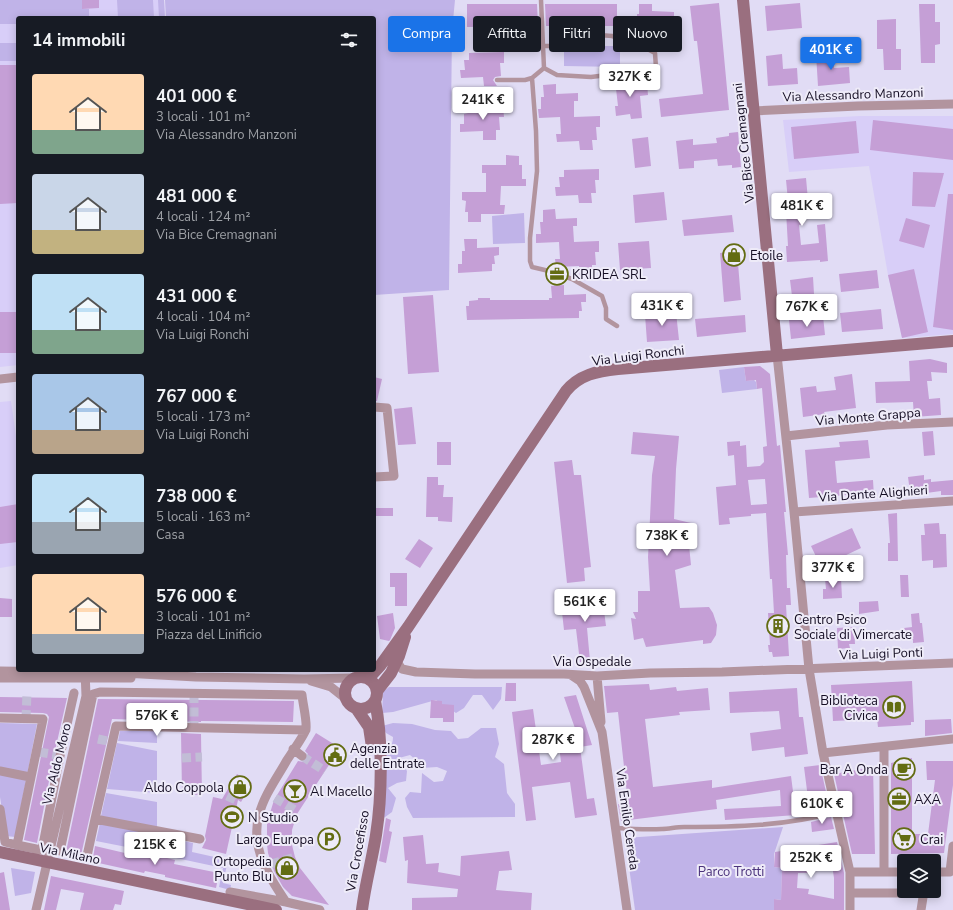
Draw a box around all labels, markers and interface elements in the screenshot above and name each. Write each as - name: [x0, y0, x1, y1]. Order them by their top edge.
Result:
- chip: Compra: [388, 16, 465, 52]
- chip: Affitta: [473, 16, 541, 52]
- chip: Filtri: [549, 16, 605, 52]
- chip: Nuovo: [613, 16, 682, 52]
- text: 14 immobili: [32, 29, 125, 52]
- icon: filters: [338, 29, 360, 51]
- pin: 401K €: [798, 37, 864, 71]
- text: 401K €: [809, 41, 853, 59]
- pin: 327K €: [597, 64, 663, 98]
- text: 327K €: [608, 68, 652, 86]
- street label: Via Bice Cremagnani: [729, 82, 759, 205]
- street label: Via Alessandro Manzoni: [781, 84, 924, 106]
- text: 401 000 €: [156, 85, 237, 108]
- pin: 241K €: [450, 87, 516, 121]
- icon: home: [64, 90, 112, 138]
- text: 241K €: [461, 91, 505, 109]
- text: 3 locali · 101 m²: [156, 108, 250, 126]
- text: Via Alessandro Manzoni: [156, 126, 297, 144]
- text: 481 000 €: [156, 185, 237, 208]
- icon: home: [64, 190, 112, 238]
- pin: 481K €: [769, 193, 835, 227]
- text: 481K €: [780, 197, 824, 215]
- text: 4 locali · 124 m²: [156, 208, 250, 226]
- text: Via Bice Cremagnani: [156, 226, 277, 244]
- shop icon: Etoile: [721, 242, 747, 268]
- place label: Etoile: [750, 247, 783, 265]
- office icon: KRIDEA SRL: [544, 261, 570, 287]
- place label: KRIDEA SRL: [572, 266, 646, 284]
- text: 431 000 €: [156, 285, 237, 308]
- icon: home: [64, 290, 112, 338]
- pin: 431K €: [629, 293, 695, 327]
- pin: 767K €: [774, 294, 840, 328]
- text: 431K €: [640, 297, 684, 315]
- text: 767K €: [785, 298, 829, 316]
- text: 4 locali · 104 m²: [156, 308, 250, 326]
- text: Via Luigi Ronchi: [156, 326, 249, 344]
- street label: Via Luigi Ronchi: [590, 341, 685, 371]
- text: 767 000 €: [156, 385, 237, 408]
- icon: home: [64, 390, 112, 438]
- street label: Via Monte Grappa: [814, 403, 921, 431]
- text: 5 locali · 173 m²: [156, 408, 250, 426]
- text: Via Luigi Ronchi: [156, 426, 249, 444]
- street label: Via Dante Alighieri: [817, 481, 928, 507]
- text: 738 000 €: [156, 485, 237, 508]
- icon: home: [64, 490, 112, 538]
- text: 5 locali · 163 m²: [156, 508, 250, 526]
- pin: 738K €: [634, 523, 700, 557]
- text: Casa: [156, 526, 185, 544]
- text: 738K €: [645, 527, 689, 545]
- pin: 377K €: [800, 555, 866, 589]
- text: 377K €: [811, 559, 855, 577]
- text: 576 000 €: [156, 585, 237, 608]
- pin: 561K €: [552, 589, 618, 623]
- icon: home: [64, 590, 112, 638]
- text: 561K €: [563, 593, 607, 611]
- text: 3 locali · 101 m²: [156, 608, 250, 626]
- place label: Centro Psico Sociale di Vimercate: [794, 611, 912, 644]
- building icon: Centro Psico Sociale di Vimercate: [765, 613, 791, 639]
- text: Piazza del Linificio: [156, 626, 262, 644]
- street label: Via Luigi Ponti: [838, 644, 923, 664]
- street label: Via Ospedale: [552, 653, 631, 671]
- place label: Biblioteca Civica: [820, 692, 878, 725]
- library icon: Biblioteca Civica: [881, 694, 907, 720]
- pin: 576K €: [124, 703, 190, 737]
- text: 576K €: [135, 707, 179, 725]
- street label: Via Aldo Moro: [38, 721, 76, 808]
- pin: 287K €: [520, 727, 586, 761]
- text: 287K €: [531, 731, 575, 749]
- place label: Agenzia delle Entrate: [350, 740, 425, 773]
- public building icon: Agenzia delle Entrate: [322, 742, 348, 768]
- cafe icon: Bar A Onda: [891, 756, 917, 782]
- place label: Bar A Onda: [820, 761, 888, 779]
- street label: Via Emilio Cereda: [611, 766, 643, 871]
- shop icon: Aldo Coppola: [227, 774, 253, 800]
- bar icon: Al Macello: [282, 778, 308, 804]
- place label: Aldo Coppola: [144, 779, 224, 797]
- place label: Al Macello: [310, 783, 372, 801]
- office icon: AXA: [886, 786, 912, 812]
- pin: 610K €: [789, 791, 855, 825]
- place label: AXA: [914, 791, 941, 809]
- text: 610K €: [800, 795, 844, 813]
- sports icon: N Studio: [219, 804, 245, 830]
- place label: N Studio: [248, 809, 299, 827]
- street label: Via Crocefisso: [342, 809, 374, 894]
- parking icon: Largo Europa: [316, 826, 342, 852]
- supermarket icon: Crai: [891, 826, 917, 852]
- place label: Largo Europa: [236, 831, 314, 849]
- place label: Crai: [920, 831, 943, 849]
- pin: 215K €: [122, 832, 188, 866]
- text: 215K €: [133, 836, 177, 854]
- street label: Via Milano: [37, 839, 102, 869]
- pin: 252K €: [778, 845, 844, 879]
- text: 252K €: [789, 849, 833, 867]
- place label: Ortopedia Punto Blu: [213, 853, 272, 886]
- map controls: [897, 854, 941, 898]
- button: layers: [897, 854, 941, 898]
- shop icon: Ortopedia Punto Blu: [274, 855, 300, 881]
- park label: Parco Trotti: [698, 863, 764, 881]

